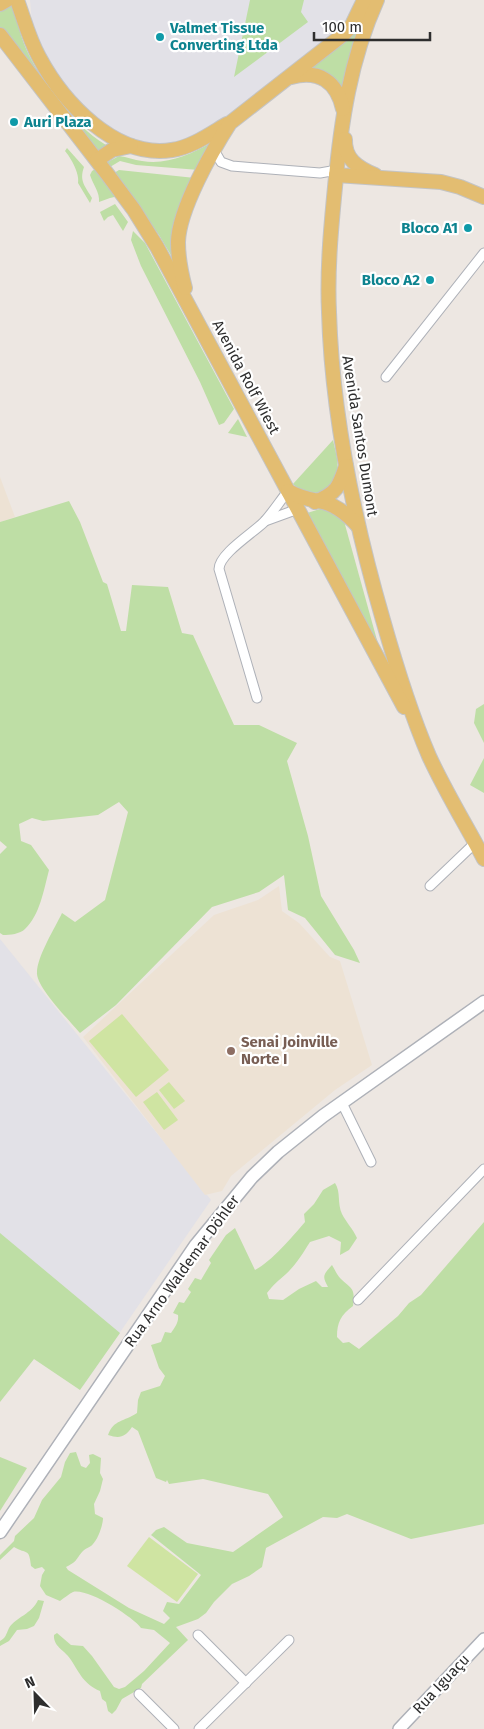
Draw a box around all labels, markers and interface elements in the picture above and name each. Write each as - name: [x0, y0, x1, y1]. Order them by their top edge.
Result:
- scale bar: [314, 10, 430, 42]
- text: 100 m: [322, 18, 362, 36]
- place label: Valmet Tissue Converting Ltda: [169, 19, 278, 54]
- marker: Valmet Tissue Converting Ltda: [154, 31, 166, 43]
- place label: Auri Plaza: [23, 113, 92, 131]
- marker: Auri Plaza: [8, 116, 20, 128]
- place label: Bloco A1: [401, 219, 458, 237]
- marker: Bloco A1: [462, 222, 474, 234]
- place label: Bloco A2: [362, 271, 420, 289]
- marker: Bloco A2: [424, 274, 436, 286]
- street label: Avenida Rolf Wiest: [208, 317, 284, 438]
- street label: Avenida Santos Dumont: [338, 354, 382, 518]
- place label: Senai Joinville Norte I: [241, 1033, 338, 1068]
- marker: Senai Joinville Norte I: [225, 1045, 237, 1057]
- street label: Rua Arno Waldemar Döhler: [121, 1191, 243, 1351]
- street label: Rua Iguaçu: [409, 1651, 473, 1717]
- north arrow: [10, 1669, 60, 1719]
- text: N: [23, 1673, 38, 1692]

